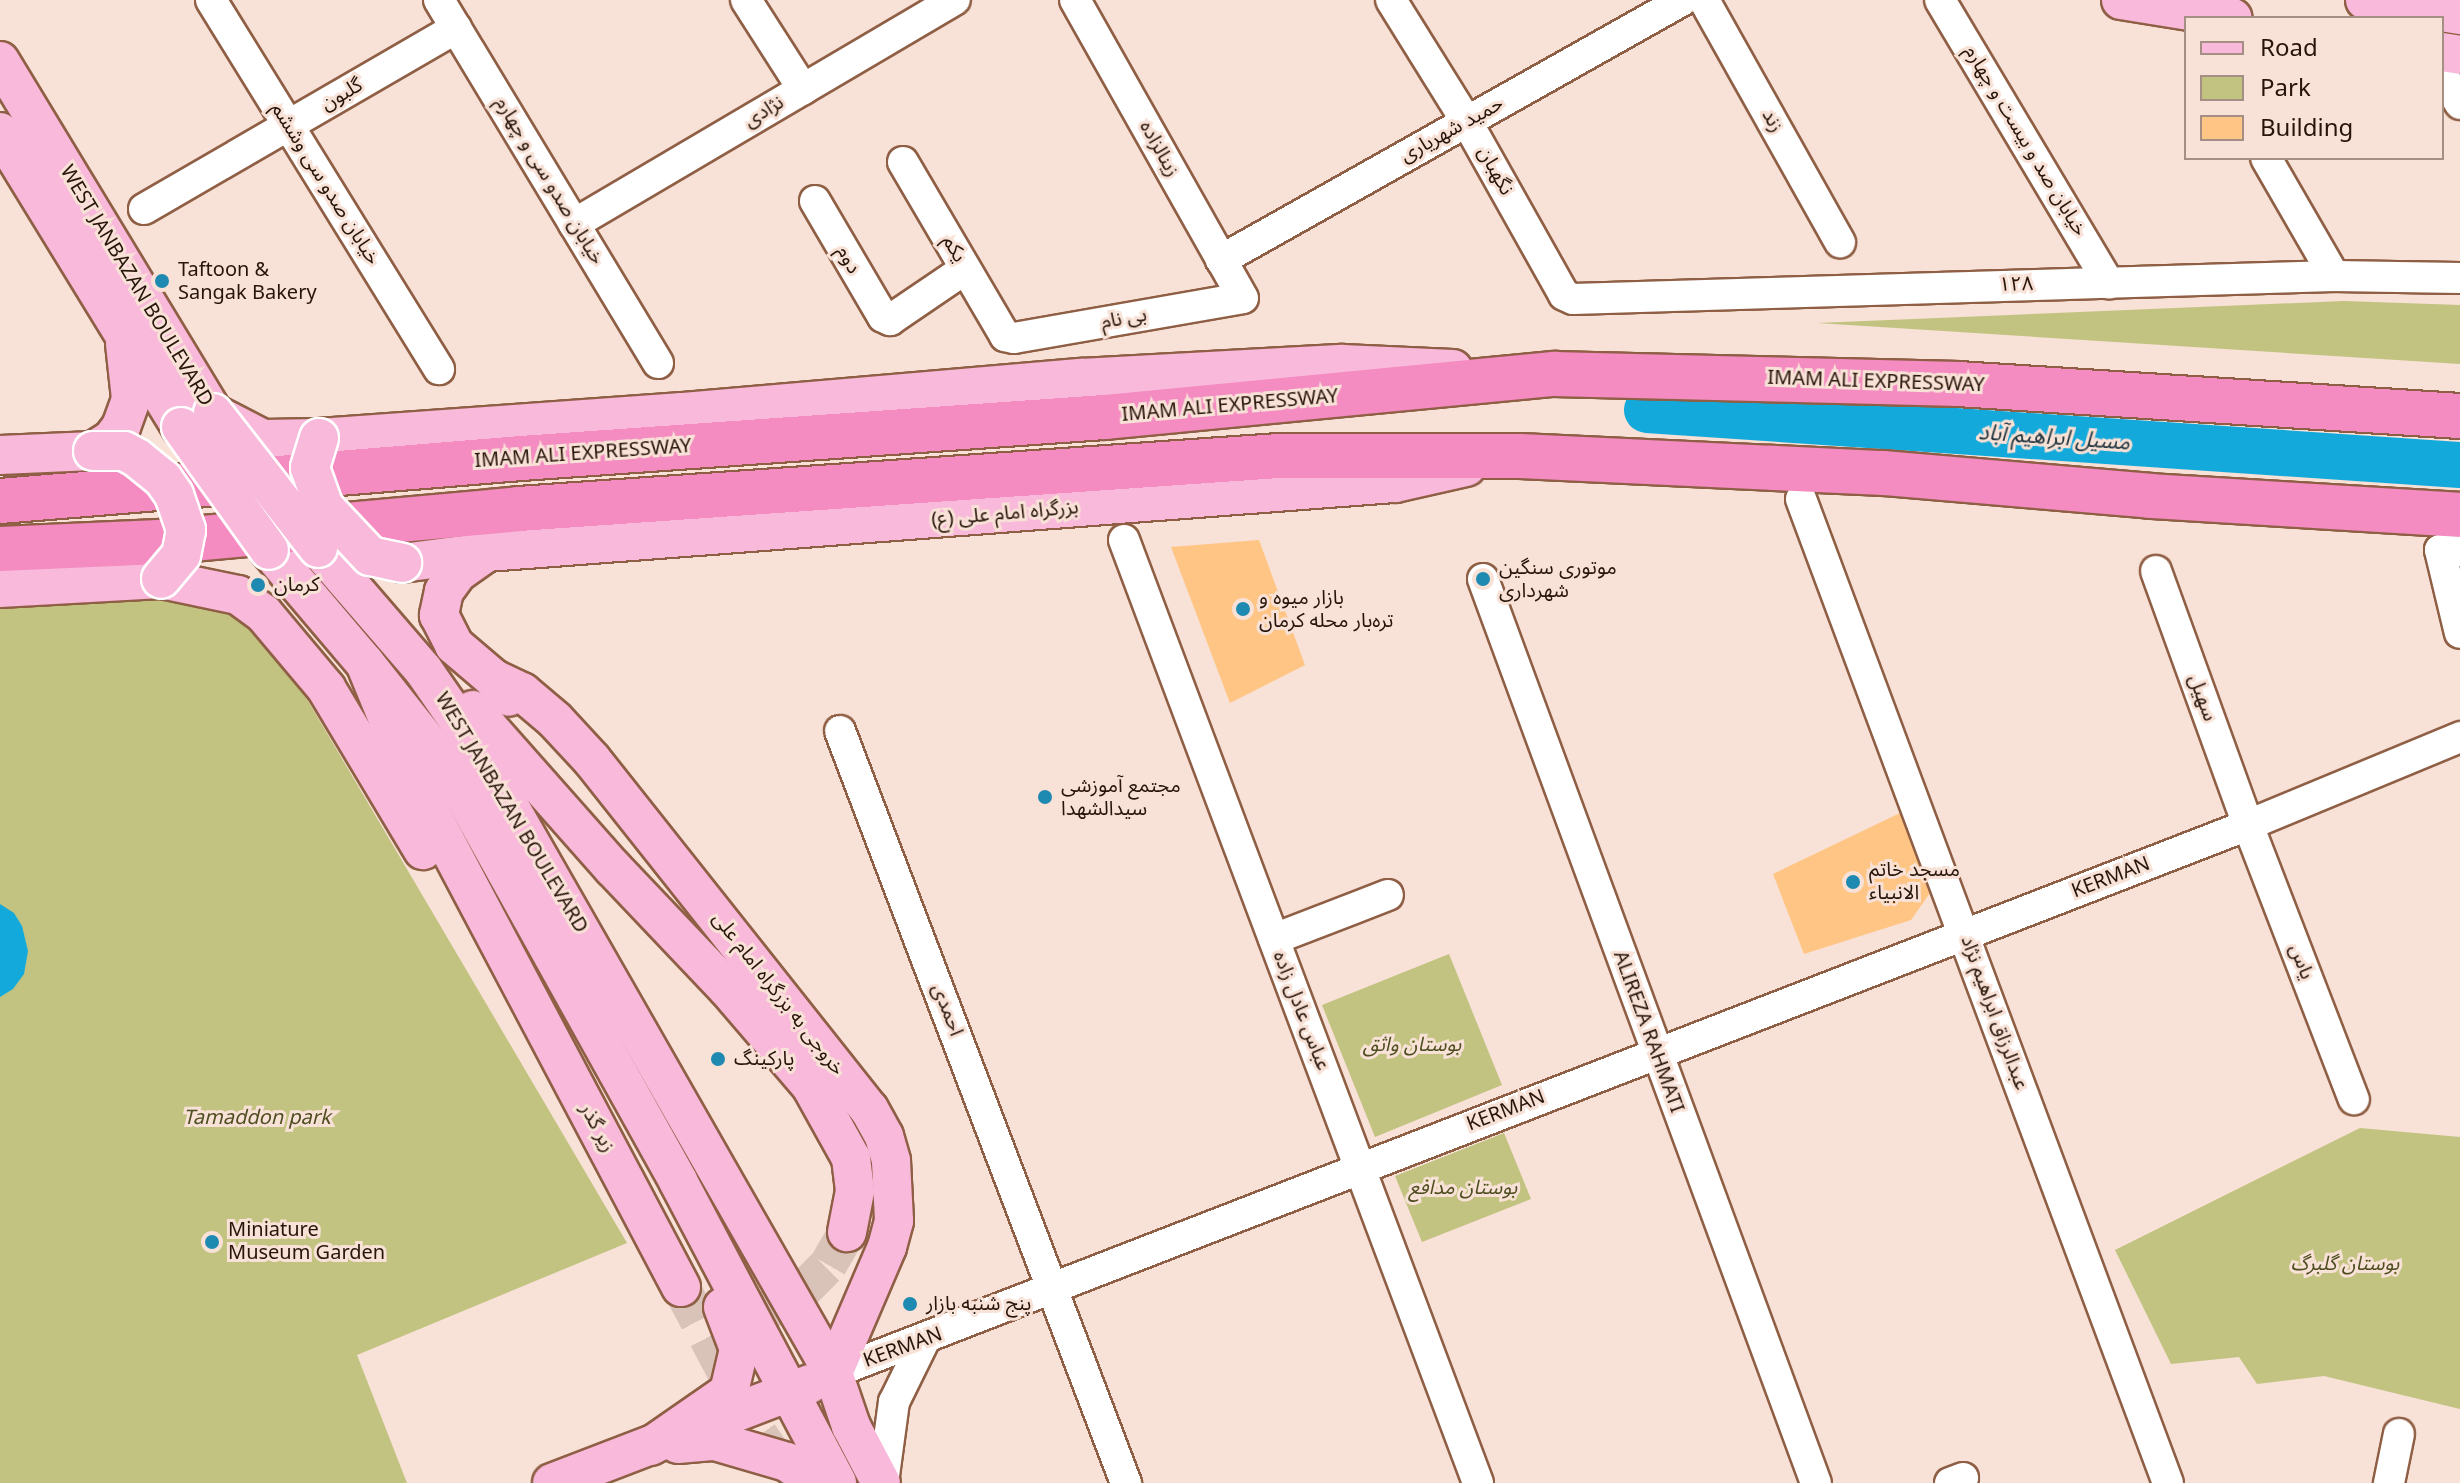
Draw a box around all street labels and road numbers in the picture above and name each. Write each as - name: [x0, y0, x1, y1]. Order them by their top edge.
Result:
- street label: خیابان صد و بیست و چهارم: [1959, 41, 2091, 241]
- street label: گلبون: [317, 74, 367, 116]
- street label: نژادی: [740, 91, 788, 133]
- street label: حمید شهریاری: [1396, 92, 1508, 168]
- street label: خیابان صدو سی و چهارم: [489, 93, 609, 269]
- street label: خیابان صدو سی وششم: [265, 99, 385, 269]
- street label: زند: [1756, 105, 1788, 137]
- street label: زینالزاده: [1134, 117, 1184, 181]
- street label: نگهبان: [1472, 142, 1518, 200]
- street label: WEST JANBAZAN BOULEVARD: [54, 161, 218, 411]
- street label: یکم: [937, 231, 971, 267]
- street label: دوم: [831, 242, 865, 278]
- street label: ۱۲۸: [1998, 272, 2034, 298]
- street label: بی نام: [1099, 303, 1149, 335]
- street label: IMAM ALI EXPRESSWAY: [1767, 366, 1985, 398]
- street label: IMAM ALI EXPRESSWAY: [1121, 385, 1339, 427]
- street label: IMAM ALI EXPRESSWAY: [474, 434, 692, 474]
- street label: بزرگراه امام علی (ع): [930, 496, 1080, 532]
- street label: سهیل: [2183, 671, 2221, 725]
- street label: WEST JANBAZAN BOULEVARD: [429, 688, 593, 938]
- street label: KERMAN: [2068, 852, 2154, 904]
- street label: خروجی به بزرگراه امام علی: [707, 907, 849, 1081]
- street label: عبدالرزاق ابراهیم نژاد: [1955, 933, 2033, 1093]
- street label: یاس: [2283, 941, 2319, 983]
- street label: عباس عادل زاده: [1267, 948, 1335, 1074]
- street label: ALIREZA RAHMATI: [1608, 948, 1688, 1116]
- street label: احمدی: [926, 981, 968, 1039]
- street label: KERMAN: [1463, 1085, 1549, 1137]
- street label: زیر گذر: [574, 1099, 620, 1157]
- street label: KERMAN: [860, 1323, 946, 1373]

